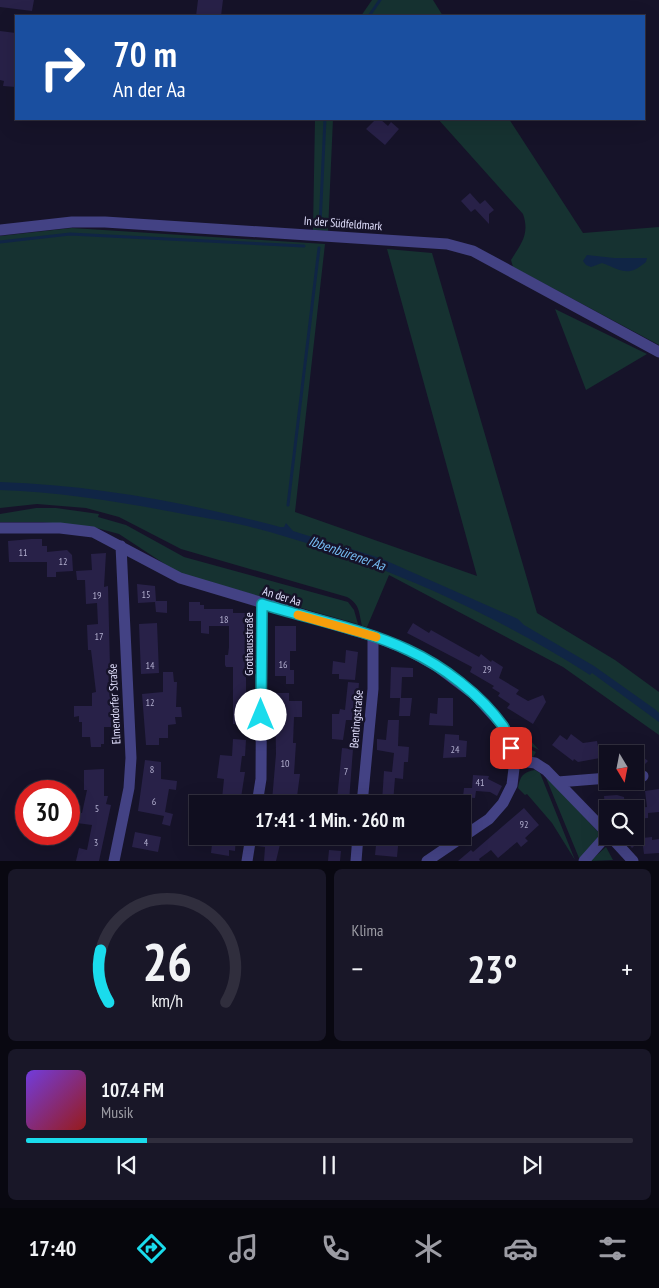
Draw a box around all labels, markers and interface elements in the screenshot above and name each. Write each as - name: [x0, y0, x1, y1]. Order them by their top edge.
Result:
- text: 70 m: [113, 31, 177, 77]
- icon: right: [30, 35, 95, 100]
- text: An der Aa: [113, 75, 186, 103]
- street label: In der Südfeldmark: [303, 213, 383, 233]
- water label: Ibbenbürener Aa: [306, 532, 389, 575]
- house number: 11: [19, 546, 28, 559]
- house number: 12: [59, 555, 68, 568]
- street label: An der Aa: [261, 583, 303, 609]
- house number: 15: [142, 588, 151, 601]
- house number: 19: [93, 589, 102, 602]
- street label: Grothausstraße: [241, 612, 256, 676]
- house number: 18: [220, 613, 229, 626]
- house number: 17: [95, 630, 104, 643]
- house number: 16: [279, 658, 288, 671]
- house number: 14: [146, 659, 155, 672]
- street label: Elmendorfer Straße: [104, 663, 124, 745]
- house number: 29: [483, 663, 492, 676]
- position arrow: [234, 688, 286, 740]
- street label: Bentingstraße: [346, 689, 366, 749]
- house number: 12: [146, 696, 155, 709]
- pin: [490, 727, 532, 769]
- icon: arrive: [497, 734, 525, 762]
- house number: 24: [451, 743, 460, 756]
- north arrow: [599, 745, 644, 790]
- map controls: [599, 745, 644, 845]
- house number: 10: [281, 757, 290, 770]
- house number: 8: [150, 763, 154, 776]
- house number: 7: [344, 765, 348, 778]
- house number: 41: [476, 776, 485, 789]
- speed limit sign: 30: [15, 780, 80, 845]
- house number: 6: [152, 795, 157, 808]
- button: search: [599, 800, 644, 845]
- house number: 5: [95, 802, 99, 815]
- text: 17:41 · 1 Min. · 260 m: [255, 808, 405, 832]
- house number: 92: [520, 818, 529, 831]
- house number: 3: [94, 836, 98, 849]
- house number: 4: [144, 836, 149, 849]
- text: Klima: [352, 920, 383, 940]
- text: 26: [142, 928, 192, 995]
- text: 23°: [467, 944, 517, 993]
- text: −: [352, 950, 363, 987]
- text: +: [621, 950, 633, 987]
- text: km/h: [151, 989, 183, 1012]
- text: 107.4 FM: [101, 1078, 164, 1102]
- text: Musik: [101, 1102, 133, 1122]
- icon: previous: [113, 1151, 141, 1179]
- icon: pause: [315, 1151, 343, 1179]
- icon: next: [518, 1151, 546, 1179]
- icon: directions: [134, 1231, 169, 1266]
- icon: music: [226, 1231, 261, 1266]
- icon: phone: [318, 1231, 353, 1266]
- icon: climate: [411, 1231, 446, 1266]
- icon: car: [503, 1231, 538, 1266]
- icon: filters: [595, 1231, 630, 1266]
- text: 17:40: [29, 1234, 76, 1262]

